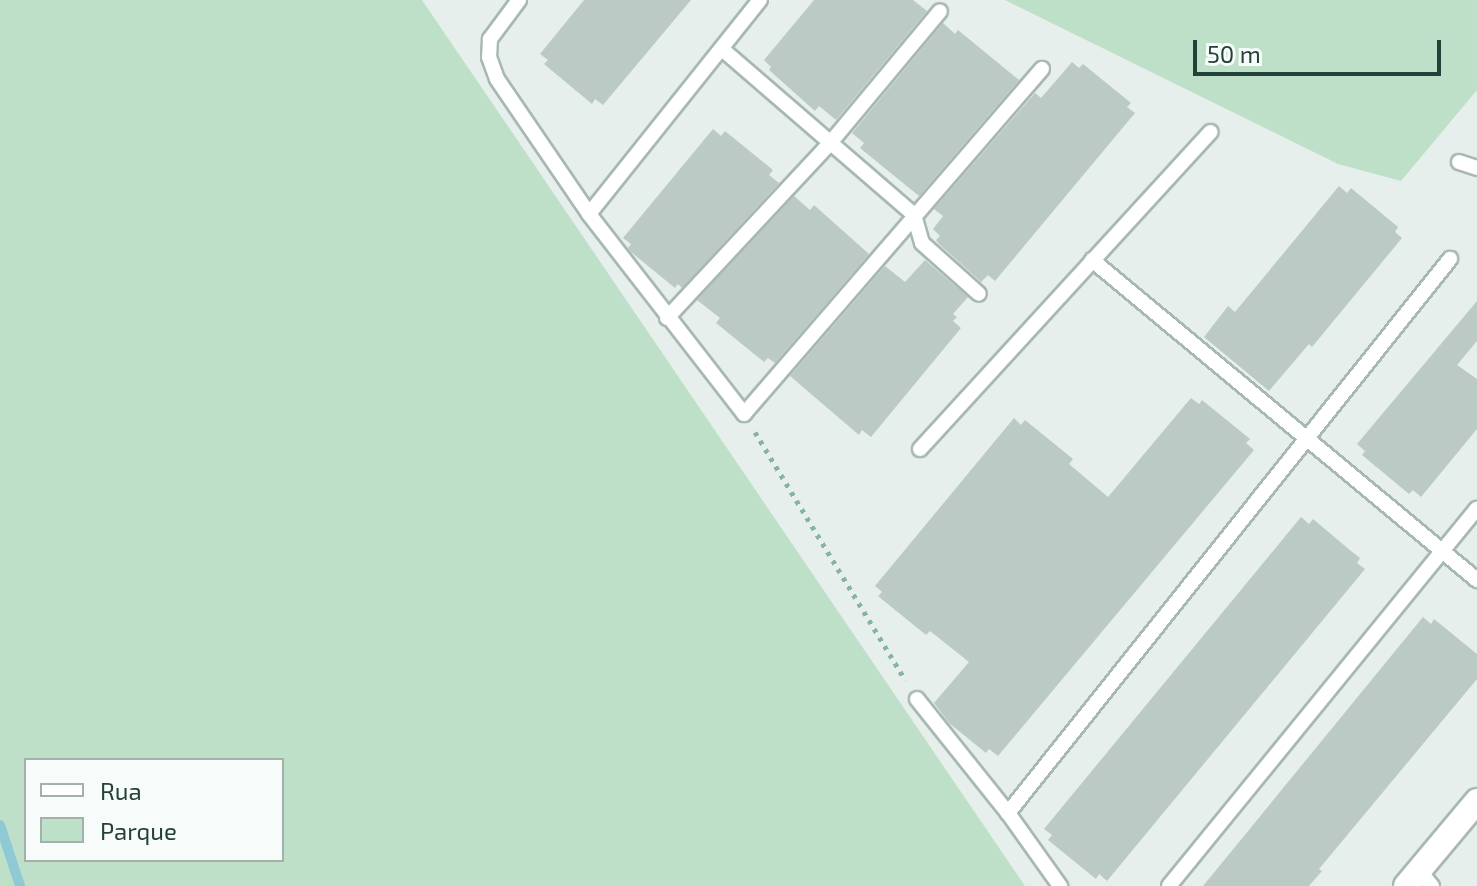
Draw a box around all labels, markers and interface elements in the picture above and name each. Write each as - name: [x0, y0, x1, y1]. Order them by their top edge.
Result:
- scale bar: [1197, 24, 1445, 74]
- text: 50 m: [1207, 39, 1261, 68]
- legend: [24, 758, 284, 862]
- text: Rua: [100, 776, 142, 805]
- text: Parque: [100, 816, 177, 845]

